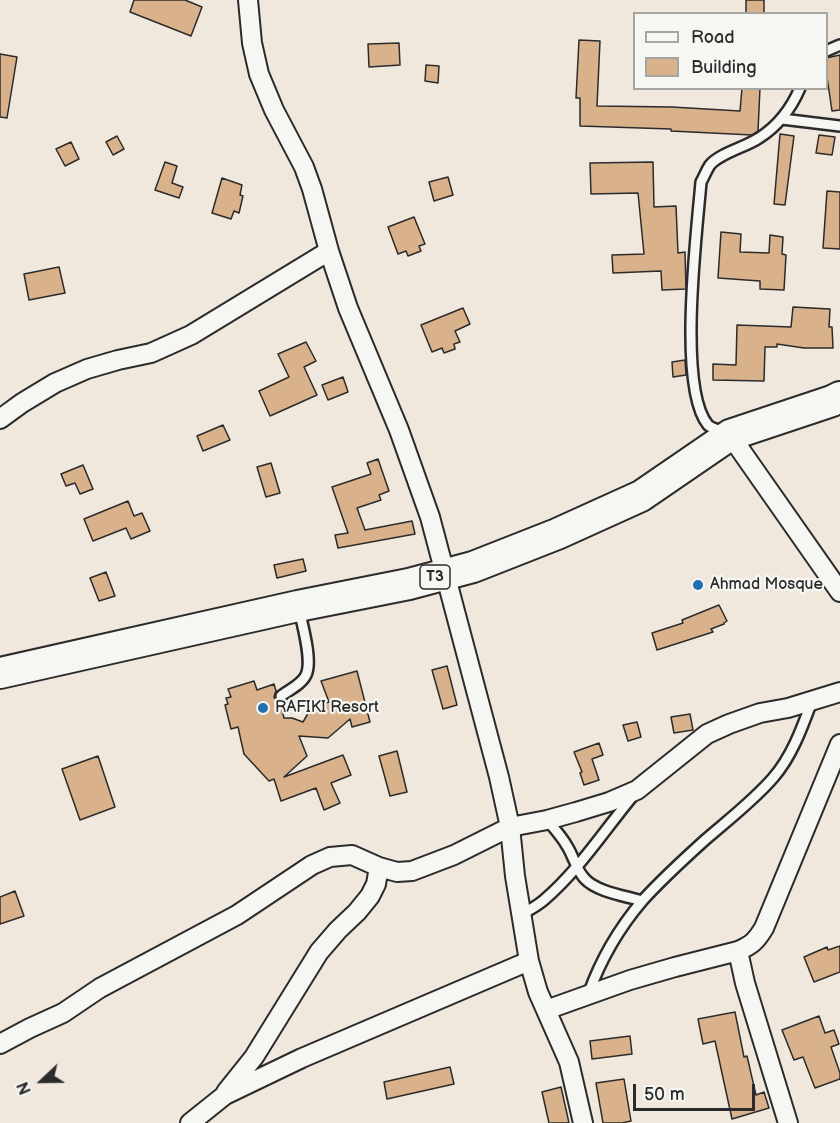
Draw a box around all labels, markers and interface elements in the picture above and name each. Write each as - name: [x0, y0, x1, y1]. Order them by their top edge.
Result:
- legend: [633, 12, 828, 90]
- text: Road: [691, 27, 735, 48]
- text: Building: [691, 57, 757, 78]
- road number: T3: [420, 565, 450, 589]
- place label: Ahmad Mosque: [710, 575, 823, 595]
- marker: Ahmad Mosque: [691, 578, 705, 592]
- place label: RAFIKI Resort: [275, 698, 379, 718]
- marker: RAFIKI Resort: [256, 701, 270, 715]
- north arrow: [12, 1051, 72, 1111]
- scale bar: [636, 1072, 758, 1110]
- text: N: [14, 1079, 36, 1097]
- text: 50 m: [644, 1084, 685, 1105]

